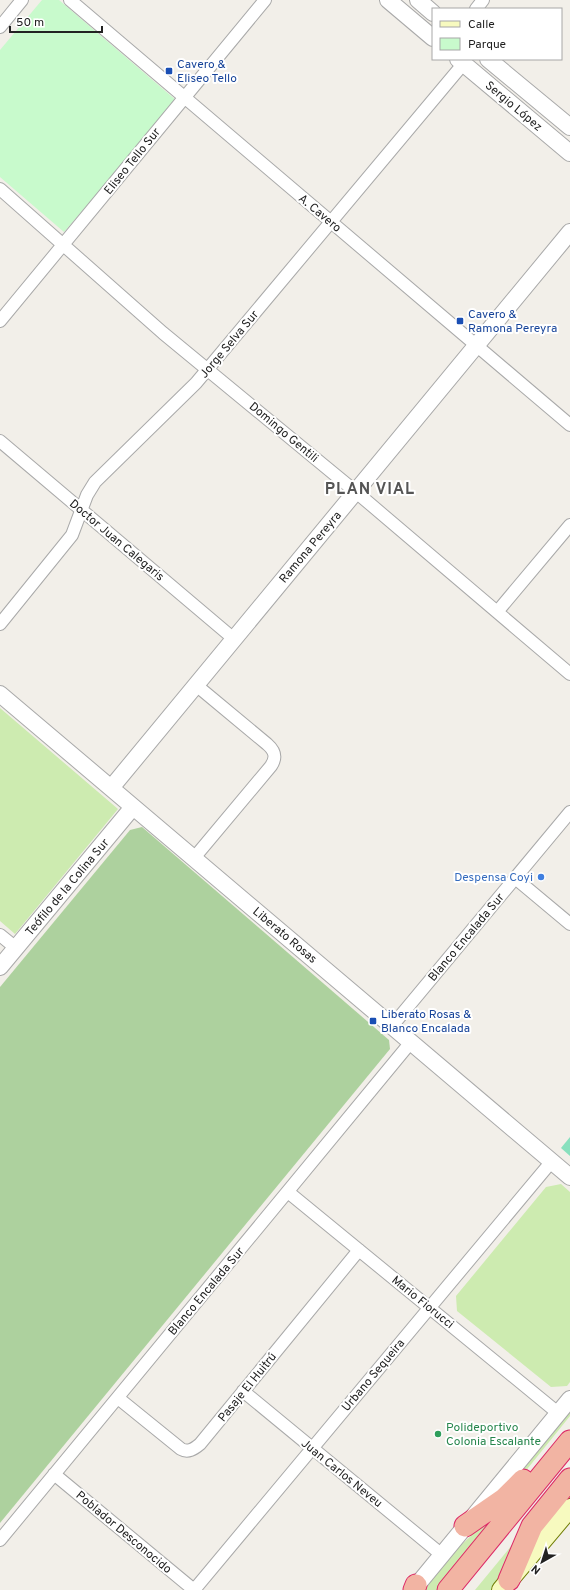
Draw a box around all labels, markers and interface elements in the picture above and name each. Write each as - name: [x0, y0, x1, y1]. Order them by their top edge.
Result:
- scale bar: [10, 8, 102, 34]
- legend: [432, 8, 562, 60]
- text: 50 m: [16, 15, 44, 31]
- text: Calle: [468, 17, 495, 33]
- text: Parque: [468, 37, 506, 53]
- place label: Cavero & Eliseo Tello: [177, 57, 237, 87]
- marker: Cavero & Eliseo Tello: [164, 66, 174, 76]
- street label: Sergio López: [481, 78, 545, 135]
- street label: Eliseo Tello Sur: [101, 125, 165, 198]
- street label: A. Cavero: [295, 191, 344, 237]
- street label: Jorge Selva Sur: [197, 307, 263, 382]
- place label: Cavero & Ramona Pereyra: [468, 307, 557, 337]
- marker: Cavero & Ramona Pereyra: [455, 316, 465, 326]
- street label: Domingo Gentili: [245, 399, 321, 467]
- district label: PLAN VIAL: [325, 480, 415, 500]
- street label: Doctor Juan Calegaris: [66, 496, 167, 585]
- street label: Ramona Pereyra: [276, 508, 346, 587]
- street label: Teófilo de la Colina Sur: [22, 835, 114, 940]
- place label: Despensa Coyi: [454, 870, 533, 886]
- marker: Despensa Coyi: [536, 872, 546, 882]
- street label: Blanco Encalada Sur: [425, 890, 509, 985]
- street label: Liberato Rosas: [249, 904, 320, 967]
- place label: Liberato Rosas & Blanco Encalada: [381, 1007, 471, 1037]
- marker: Liberato Rosas & Blanco Encalada: [368, 1016, 378, 1026]
- street label: Blanco Encalada Sur: [165, 1244, 249, 1339]
- street label: Mario Fiorucci: [388, 1273, 457, 1333]
- street label: Urbano Sequeira: [339, 1336, 409, 1415]
- street label: Pasaje El Huitrú: [215, 1350, 281, 1426]
- place label: Polideportivo Colonia Escalante: [446, 1420, 541, 1450]
- marker: Polideportivo Colonia Escalante: [433, 1429, 443, 1439]
- street label: Juan Carlos Neveu: [297, 1436, 385, 1512]
- street label: Poblador Desconocido: [72, 1488, 175, 1578]
- north arrow: [522, 1542, 562, 1582]
- text: N: [529, 1561, 544, 1577]

